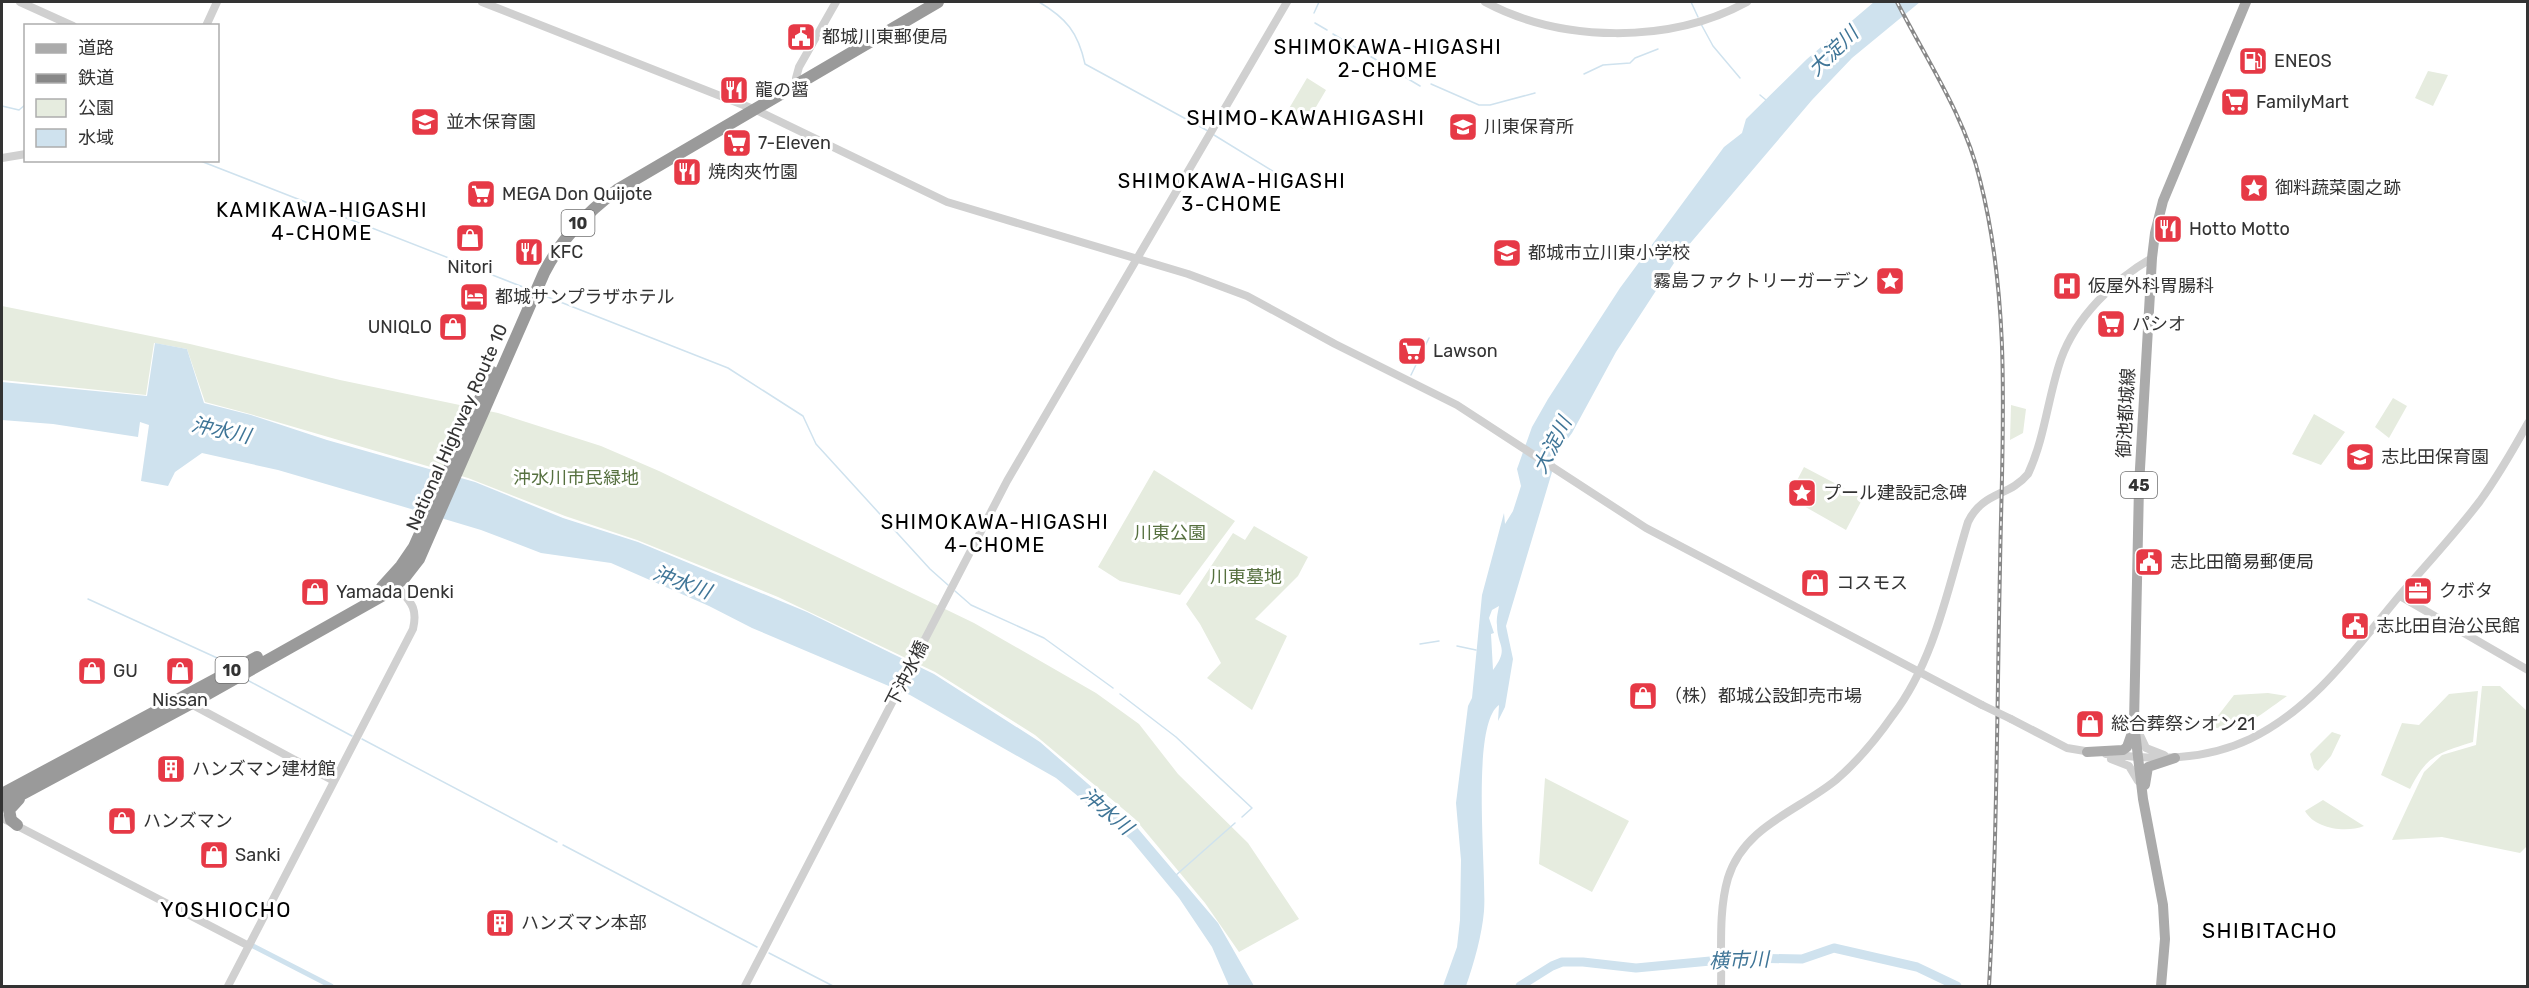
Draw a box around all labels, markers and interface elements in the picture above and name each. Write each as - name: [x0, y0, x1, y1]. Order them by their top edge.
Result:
- water label: 大淀川: [1803, 20, 1864, 80]
- public building icon: 都城川東郵便局: [785, 21, 817, 53]
- legend: [24, 24, 219, 162]
- place label: 都城川東郵便局: [822, 26, 948, 48]
- district label: SHIMOKAWA-HIGASHI 2-CHOME: [1274, 35, 1502, 82]
- text: 道路: [78, 37, 114, 59]
- fuel station icon: ENEOS: [2237, 45, 2269, 77]
- place label: ENEOS: [2274, 50, 2332, 72]
- text: 鉄道: [78, 67, 114, 89]
- restaurant icon: 龍の醤: [718, 74, 750, 106]
- place label: 龍の醤: [755, 79, 809, 101]
- supermarket icon: FamilyMart: [2219, 86, 2251, 118]
- place label: FamilyMart: [2256, 91, 2349, 113]
- text: 公園: [78, 97, 114, 119]
- district label: SHIMO-KAWAHIGASHI: [1186, 105, 1426, 130]
- school or university icon: 並木保育園: [409, 106, 441, 138]
- place label: 並木保育園: [446, 111, 536, 133]
- school or university icon: 川東保育所: [1447, 111, 1479, 143]
- place label: 川東保育所: [1484, 116, 1574, 138]
- text: 水域: [78, 127, 114, 149]
- supermarket icon: 7-Eleven: [721, 127, 753, 159]
- place label: 7-Eleven: [758, 132, 831, 154]
- restaurant icon: 焼肉夾竹園: [671, 156, 703, 188]
- place label: 焼肉夾竹園: [708, 161, 798, 183]
- district label: SHIMOKAWA-HIGASHI 3-CHOME: [1118, 169, 1346, 216]
- place icon: 御料蔬菜園之跡: [2238, 172, 2270, 204]
- place label: 御料蔬菜園之跡: [2275, 177, 2401, 199]
- supermarket icon: MEGA Don Quijote: [465, 178, 497, 210]
- place label: MEGA Don Quijote: [502, 183, 652, 205]
- district label: KAMIKAWA-HIGASHI 4-CHOME: [216, 198, 428, 245]
- road number: 10: [562, 210, 594, 236]
- restaurant icon: Hotto Motto: [2152, 213, 2184, 245]
- place label: Hotto Motto: [2189, 218, 2290, 240]
- shop icon: Nitori: [454, 222, 486, 254]
- restaurant icon: KFC: [513, 236, 545, 268]
- school or university icon: 都城市立川東小学校: [1491, 237, 1523, 269]
- place label: KFC: [550, 241, 583, 263]
- place label: 都城市立川東小学校: [1528, 242, 1690, 264]
- place label: Nitori: [447, 256, 493, 278]
- place icon: 霧島ファクトリーガーデン: [1874, 265, 1906, 297]
- place label: 霧島ファクトリーガーデン: [1653, 270, 1869, 292]
- hospital icon: 仮屋外科胃腸科: [2051, 270, 2083, 302]
- place label: 仮屋外科胃腸科: [2088, 275, 2214, 297]
- hotel icon: 都城サンプラザホテル: [458, 281, 490, 313]
- place label: 都城サンプラザホテル: [495, 286, 674, 308]
- supermarket icon: パシオ: [2095, 308, 2127, 340]
- shop icon: UNIQLO: [437, 311, 469, 343]
- place label: パシオ: [2132, 313, 2186, 335]
- place label: UNIQLO: [368, 316, 432, 338]
- street label: National Highway Route 10: [401, 320, 513, 534]
- supermarket icon: Lawson: [1396, 335, 1428, 367]
- place label: Lawson: [1433, 340, 1498, 362]
- street label: 御池都城線: [2113, 367, 2139, 459]
- water label: 大淀川: [1528, 411, 1577, 477]
- water label: 沖水川: [189, 412, 255, 448]
- school or university icon: 志比田保育園: [2344, 441, 2376, 473]
- place label: 志比田保育園: [2381, 446, 2489, 468]
- park label: 沖水川市民緑地: [513, 467, 639, 489]
- road number: 45: [2121, 472, 2157, 498]
- place icon: プール建設記念碑: [1786, 477, 1818, 509]
- place label: プール建設記念碑: [1823, 482, 1967, 504]
- district label: SHIMOKAWA-HIGASHI 4-CHOME: [881, 510, 1109, 557]
- park label: 川東公園: [1134, 522, 1206, 544]
- public building icon: 志比田簡易郵便局: [2133, 546, 2165, 578]
- place label: 志比田簡易郵便局: [2170, 551, 2314, 573]
- water label: 沖水川: [650, 560, 716, 604]
- park label: 川東墓地: [1210, 566, 1282, 588]
- shop icon: コスモス: [1799, 567, 1831, 599]
- place label: コスモス: [1836, 572, 1908, 594]
- office icon: クボタ: [2402, 575, 2434, 607]
- shop icon: Yamada Denki: [299, 576, 331, 608]
- place label: クボタ: [2439, 580, 2493, 602]
- place label: Yamada Denki: [336, 581, 454, 603]
- public building icon: 志比田自治公民館: [2339, 610, 2371, 642]
- place label: 志比田自治公民館: [2376, 615, 2520, 637]
- street label: 下沖水橋: [881, 637, 933, 711]
- shop icon: GU: [76, 655, 108, 687]
- shop icon: Nissan: [164, 655, 196, 687]
- road number: 10: [216, 657, 248, 683]
- place label: GU: [113, 660, 138, 682]
- shop icon: （株）都城公設卸売市場: [1627, 680, 1659, 712]
- place label: （株）都城公設卸売市場: [1664, 685, 1862, 707]
- place label: Nissan: [152, 689, 208, 711]
- shop icon: 総合葬祭シオン21: [2074, 708, 2106, 740]
- place label: 総合葬祭シオン21: [2111, 713, 2255, 735]
- building icon: ハンズマン建材館: [155, 753, 187, 785]
- place label: ハンズマン建材館: [192, 758, 336, 780]
- water label: 沖水川: [1076, 783, 1139, 841]
- shop icon: ハンズマン: [106, 805, 138, 837]
- place label: ハンズマン: [143, 810, 233, 832]
- shop icon: Sanki: [198, 839, 230, 871]
- place label: Sanki: [235, 844, 281, 866]
- district label: YOSHIOCHO: [160, 897, 292, 922]
- building icon: ハンズマン本部: [484, 907, 516, 939]
- place label: ハンズマン本部: [521, 912, 647, 934]
- district label: SHIBITACHO: [2202, 918, 2338, 943]
- water label: 横市川: [1709, 947, 1771, 973]

